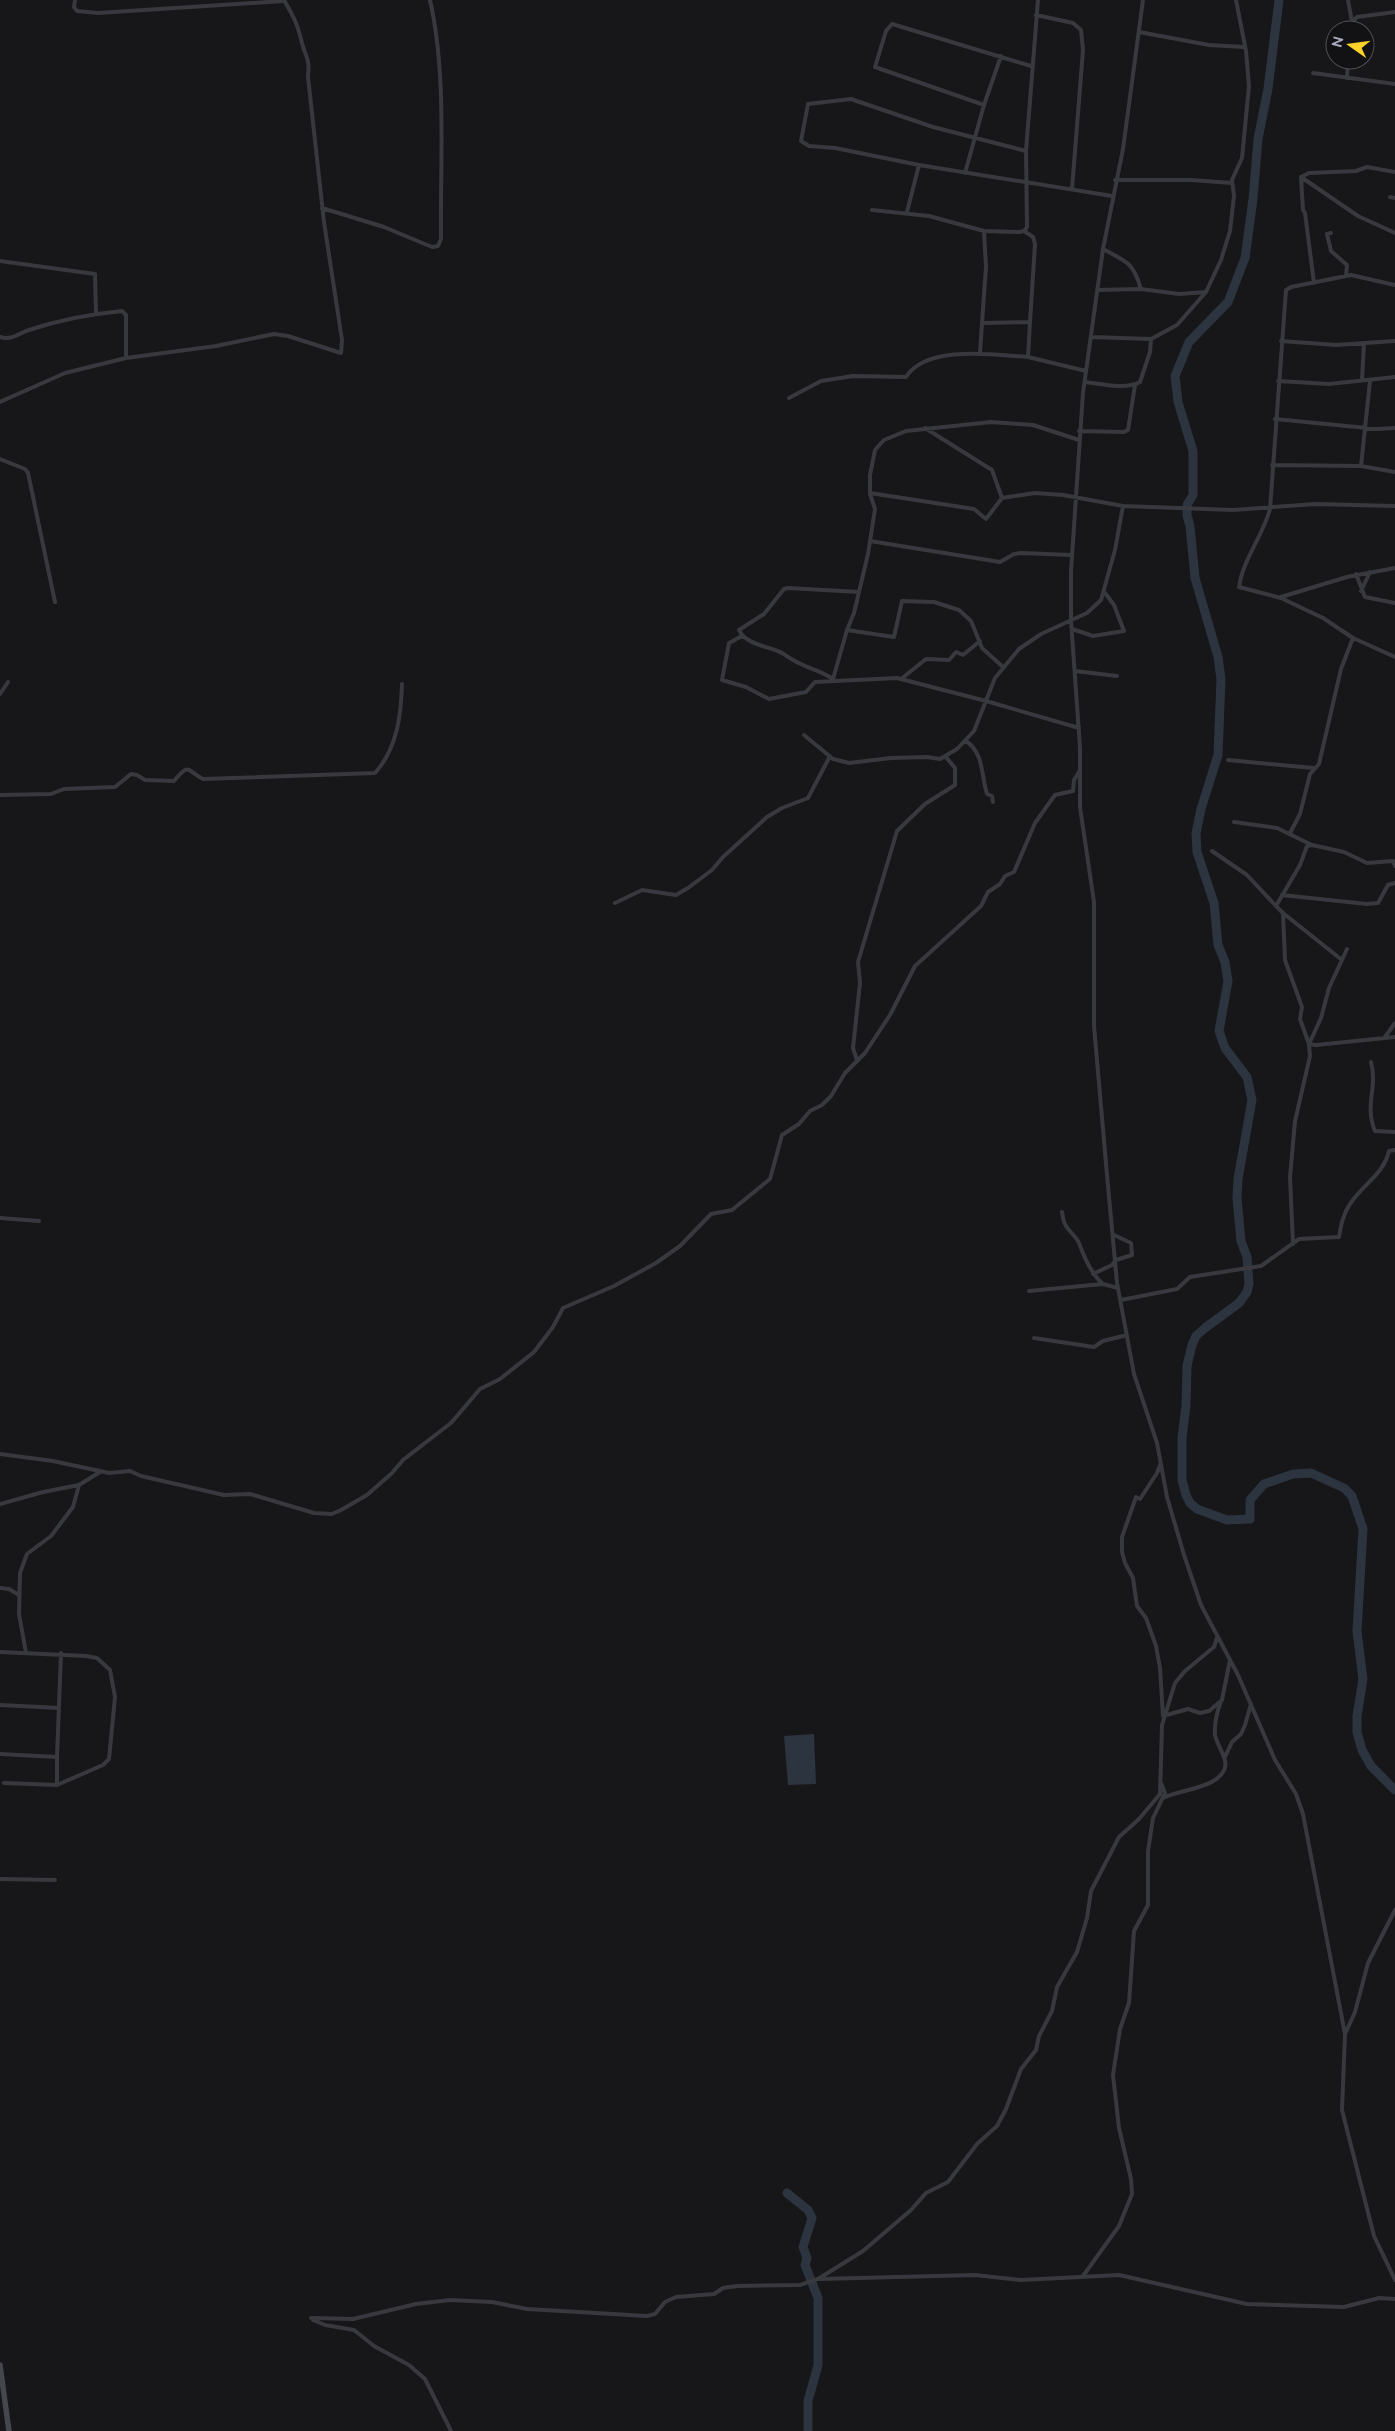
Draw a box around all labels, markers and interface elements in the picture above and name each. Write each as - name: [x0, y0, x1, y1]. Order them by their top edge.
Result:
- north arrow: [1325, 20, 1375, 70]
- text: N: [1328, 35, 1346, 49]

